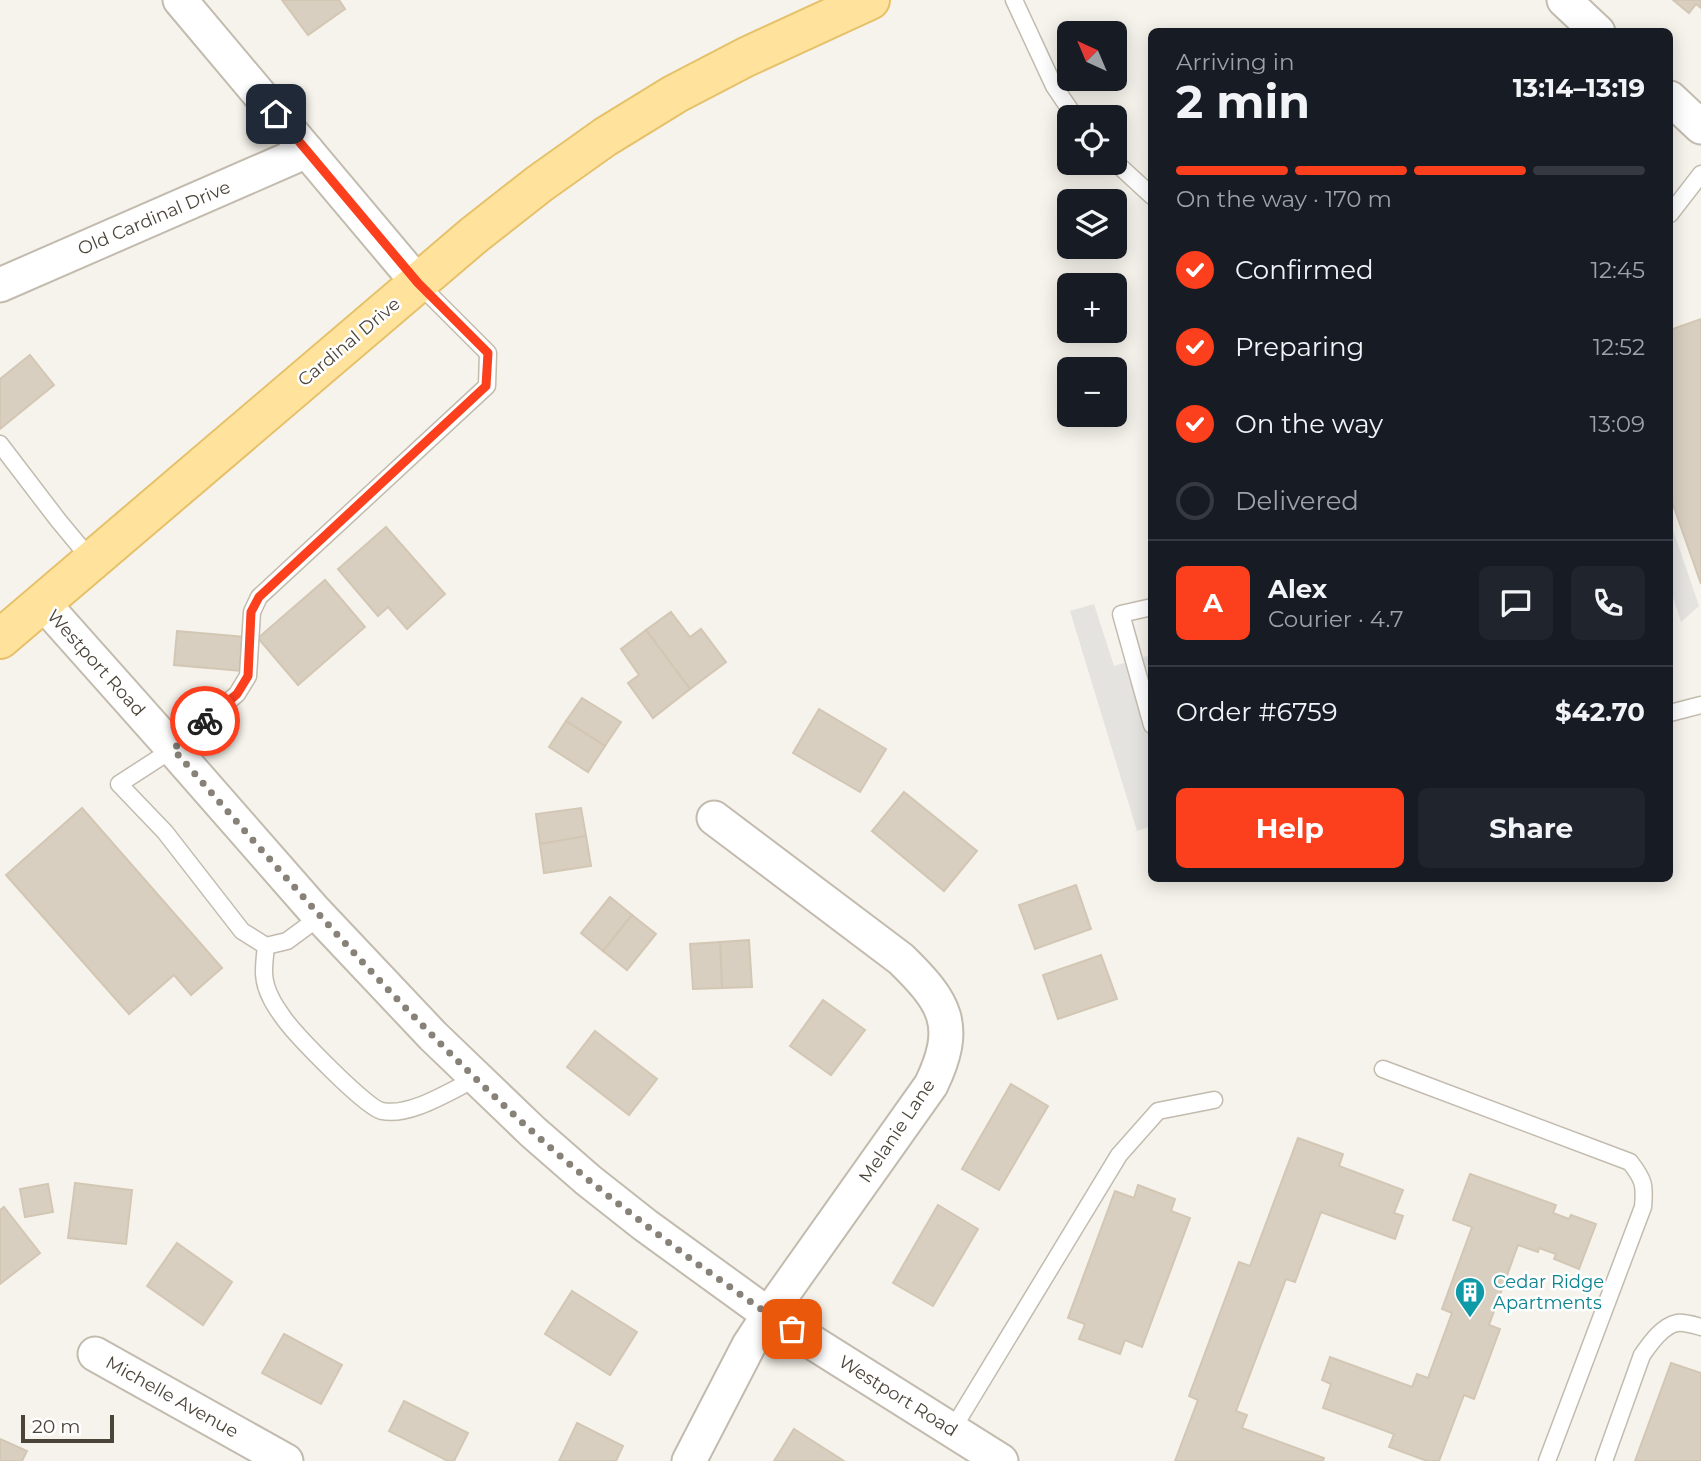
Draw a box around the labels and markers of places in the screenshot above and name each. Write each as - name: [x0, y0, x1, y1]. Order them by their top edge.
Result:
- pin: [246, 84, 306, 144]
- place label: Cedar Ridge Apartments: [1493, 1271, 1604, 1314]
- building icon: Cedar Ridge Apartments: [1453, 1275, 1487, 1319]
- pin: [762, 1299, 822, 1359]

